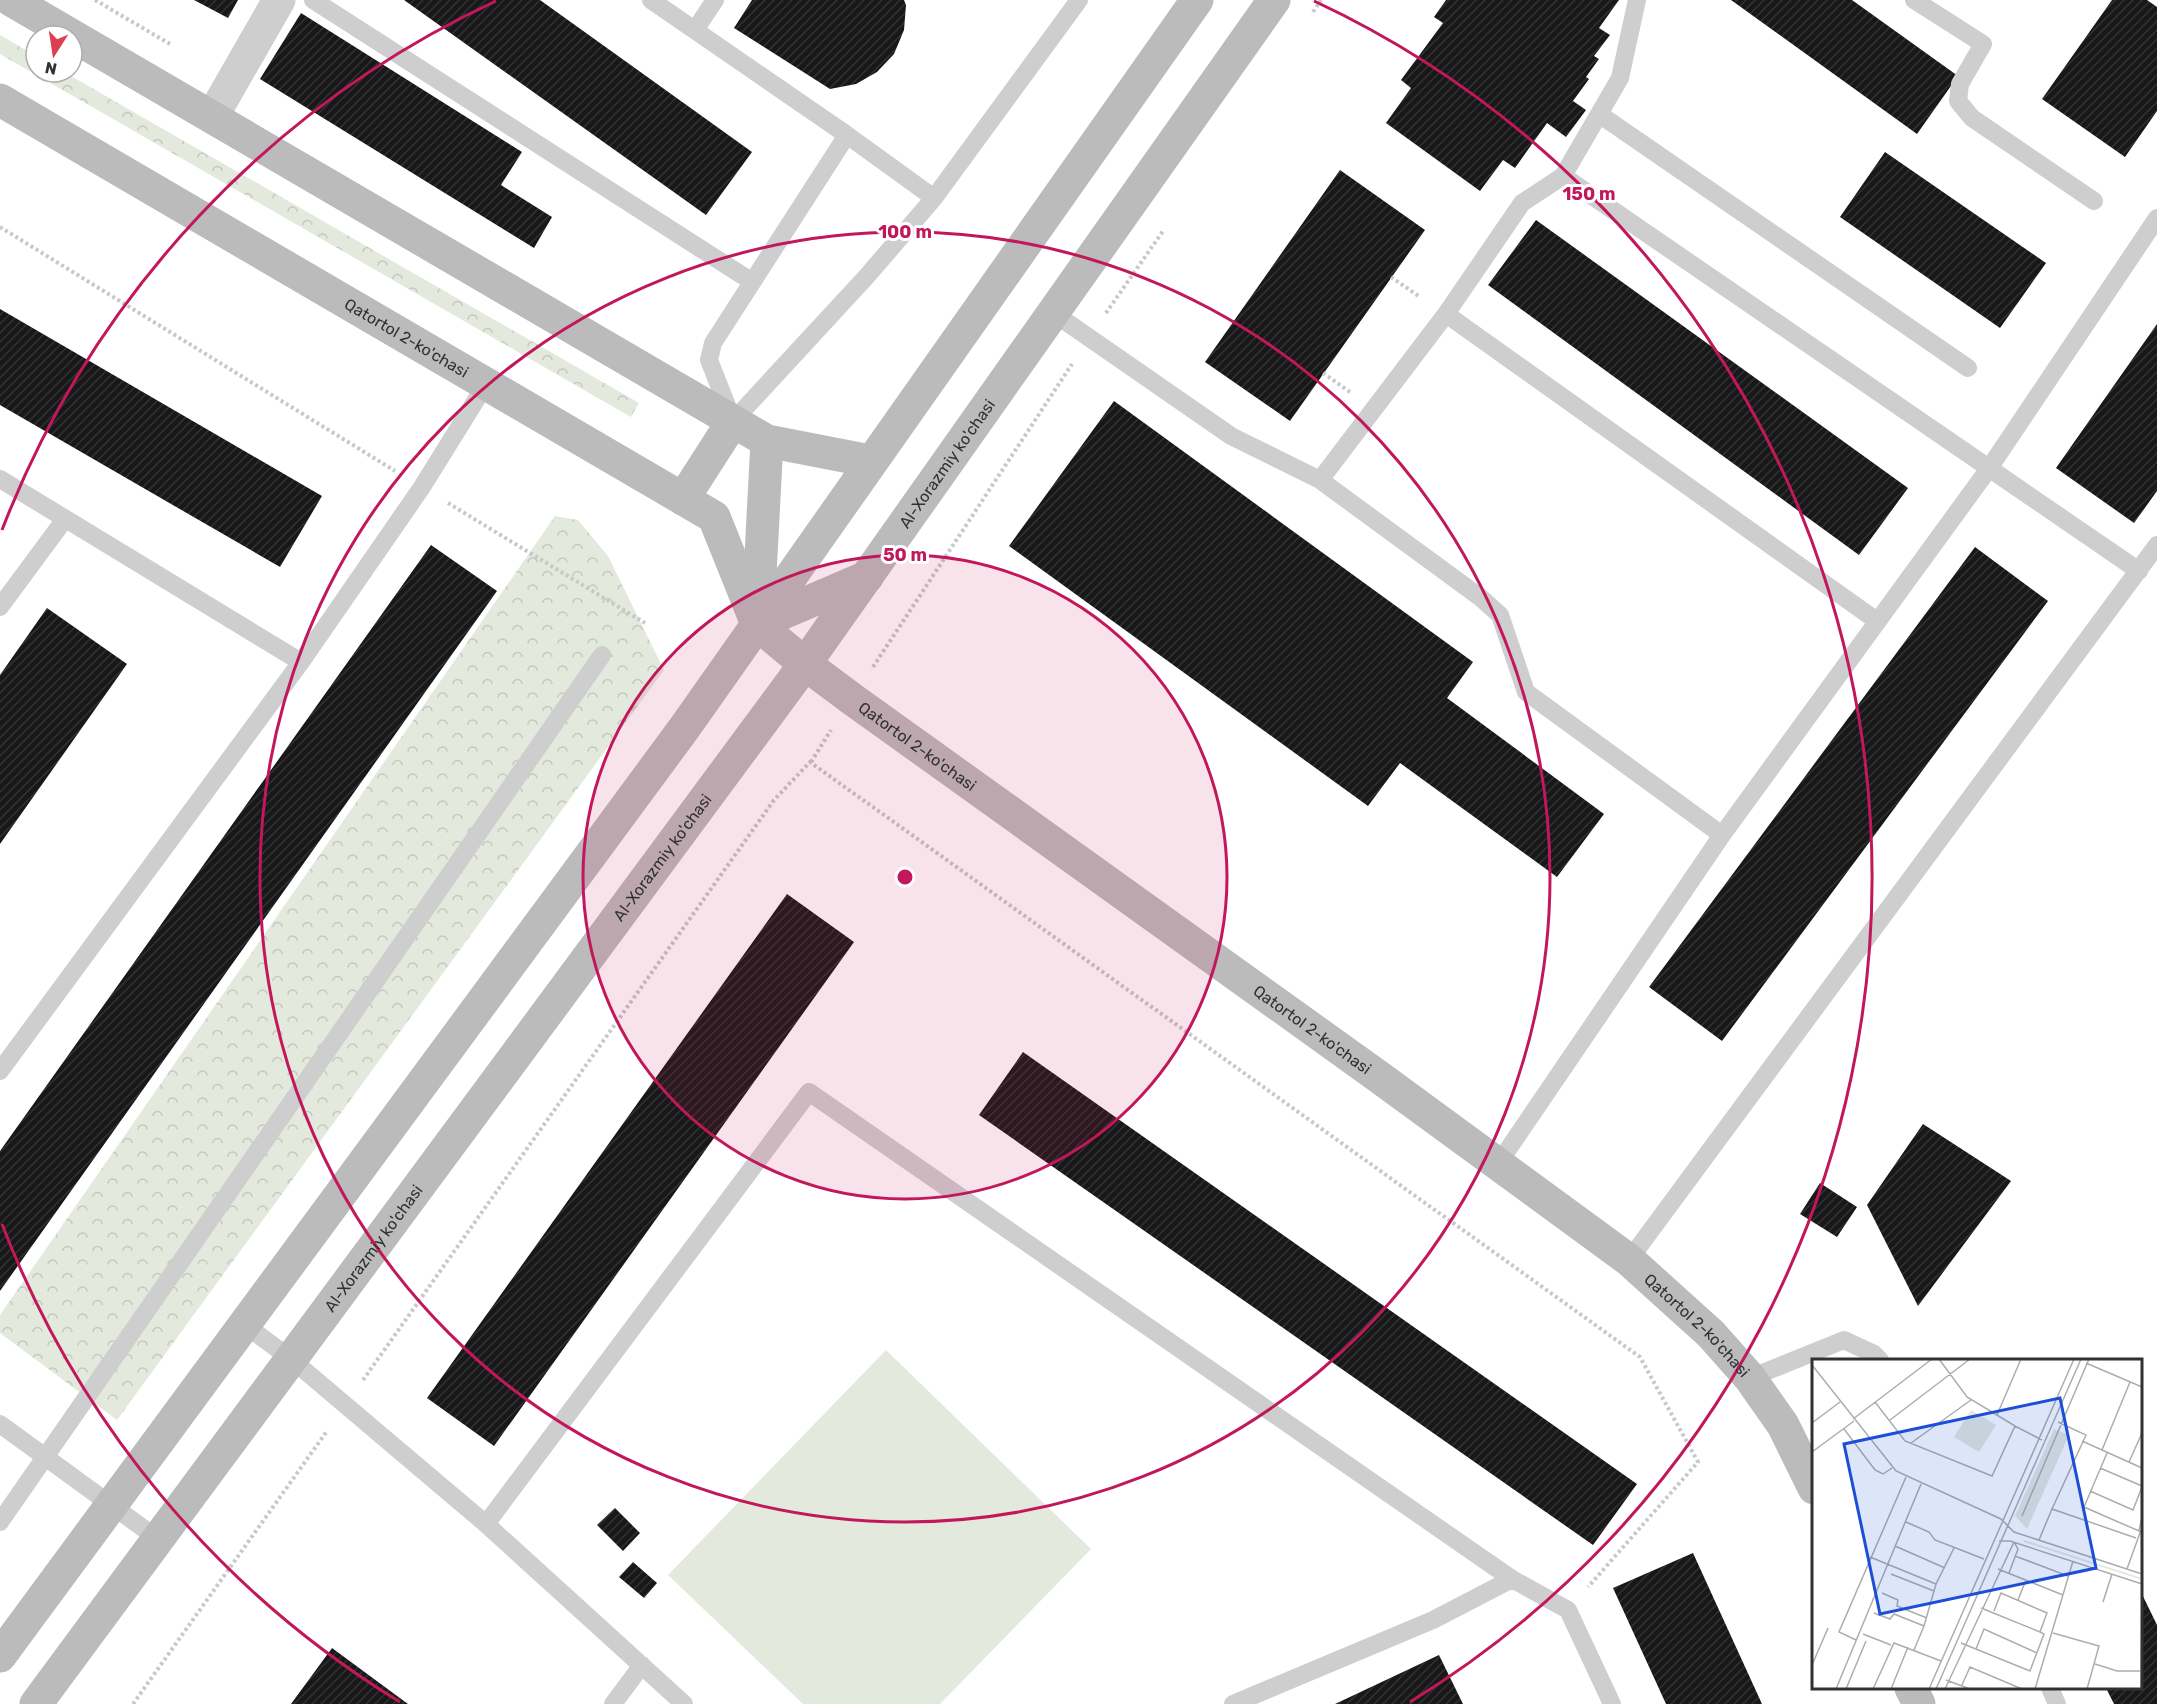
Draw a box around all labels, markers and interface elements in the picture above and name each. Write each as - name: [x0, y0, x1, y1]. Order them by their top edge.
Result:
- north arrow: [24, 24, 84, 84]
- text: N: [43, 58, 59, 79]
- text: 150 m: [1562, 183, 1616, 205]
- text: 100 m: [878, 221, 932, 243]
- street label: Qatortol 2-ko'chasi: [341, 294, 472, 382]
- street label: Al-Xorazmiy ko'chasi: [895, 396, 999, 532]
- text: 50 m: [883, 544, 927, 566]
- street label: Qatortol 2-ko'chasi: [855, 698, 980, 795]
- street label: Al-Xorazmiy ko'chasi: [609, 790, 716, 925]
- centre of rings: [895, 867, 915, 887]
- street label: Qatortol 2-ko'chasi: [1250, 981, 1375, 1078]
- street label: Al-Xorazmiy ko'chasi: [320, 1181, 427, 1316]
- street label: Qatortol 2-ko'chasi: [1640, 1270, 1754, 1381]
- inset map: [1812, 1359, 2142, 1689]

